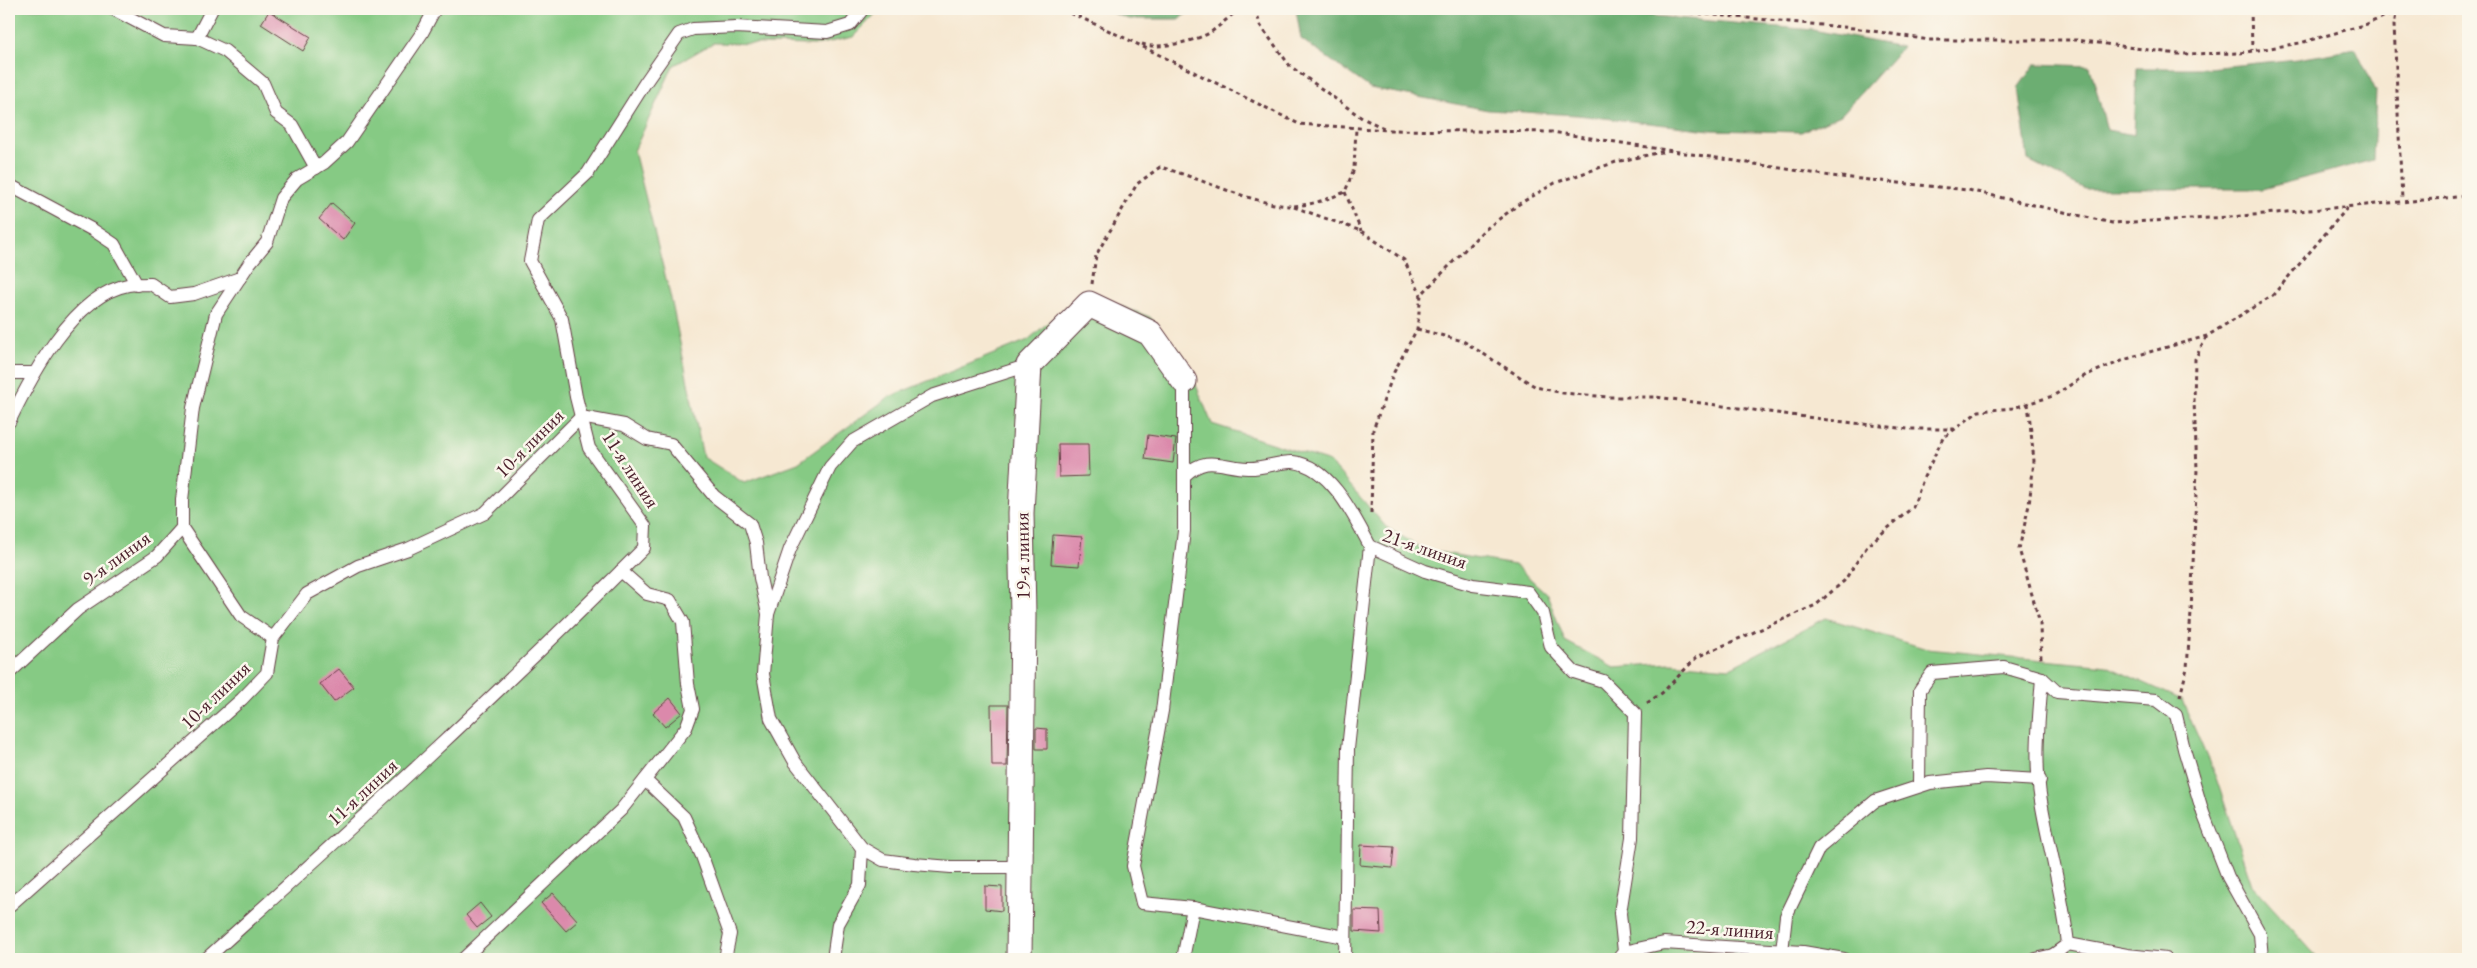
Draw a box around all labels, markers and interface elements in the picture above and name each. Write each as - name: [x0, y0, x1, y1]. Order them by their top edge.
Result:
- street label: 10-я линия: [489, 403, 569, 483]
- street label: 11-я линия: [596, 425, 666, 513]
- street label: 19-я линия: [1008, 512, 1036, 600]
- street label: 21-я линия: [1379, 521, 1471, 575]
- street label: 9-я линия: [77, 524, 155, 591]
- street label: 10-я линия: [174, 655, 256, 735]
- street label: 11-я линия: [321, 753, 403, 831]
- street label: 22-я линия: [1685, 913, 1775, 945]

